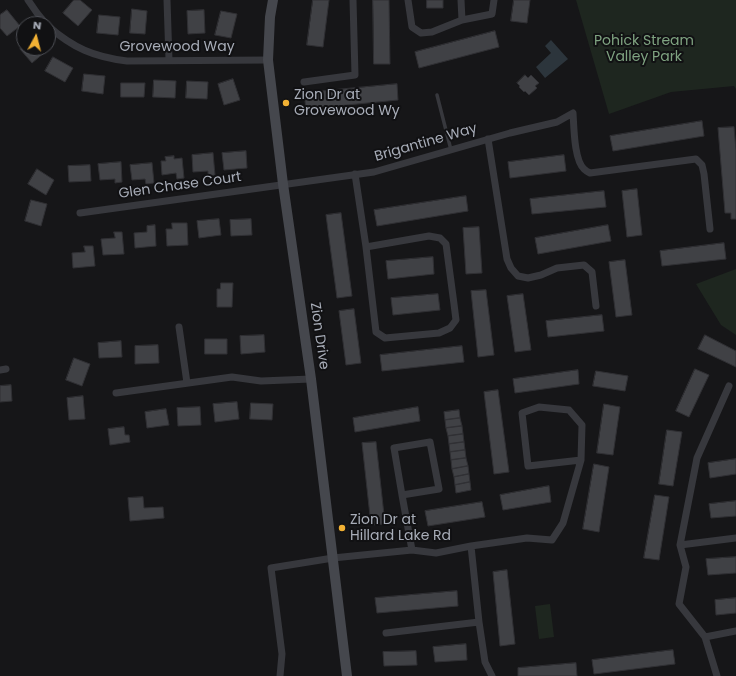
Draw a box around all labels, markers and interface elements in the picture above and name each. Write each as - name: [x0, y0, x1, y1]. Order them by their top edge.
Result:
- north arrow: [16, 16, 56, 56]
- text: N: [32, 17, 42, 34]
- park label: Pohick Stream Valley Park: [594, 33, 694, 66]
- street label: Grovewood Way: [119, 39, 235, 55]
- place label: Zion Dr at Grovewood Wy: [294, 87, 400, 120]
- marker: Zion Dr at Grovewood Wy: [281, 98, 291, 108]
- street label: Brigantine Way: [373, 120, 479, 166]
- street label: Glen Chase Court: [118, 169, 242, 203]
- street label: Zion Drive: [306, 301, 332, 371]
- place label: Zion Dr at Hillard Lake Rd: [350, 512, 451, 544]
- marker: Zion Dr at Hillard Lake Rd: [337, 523, 347, 533]

